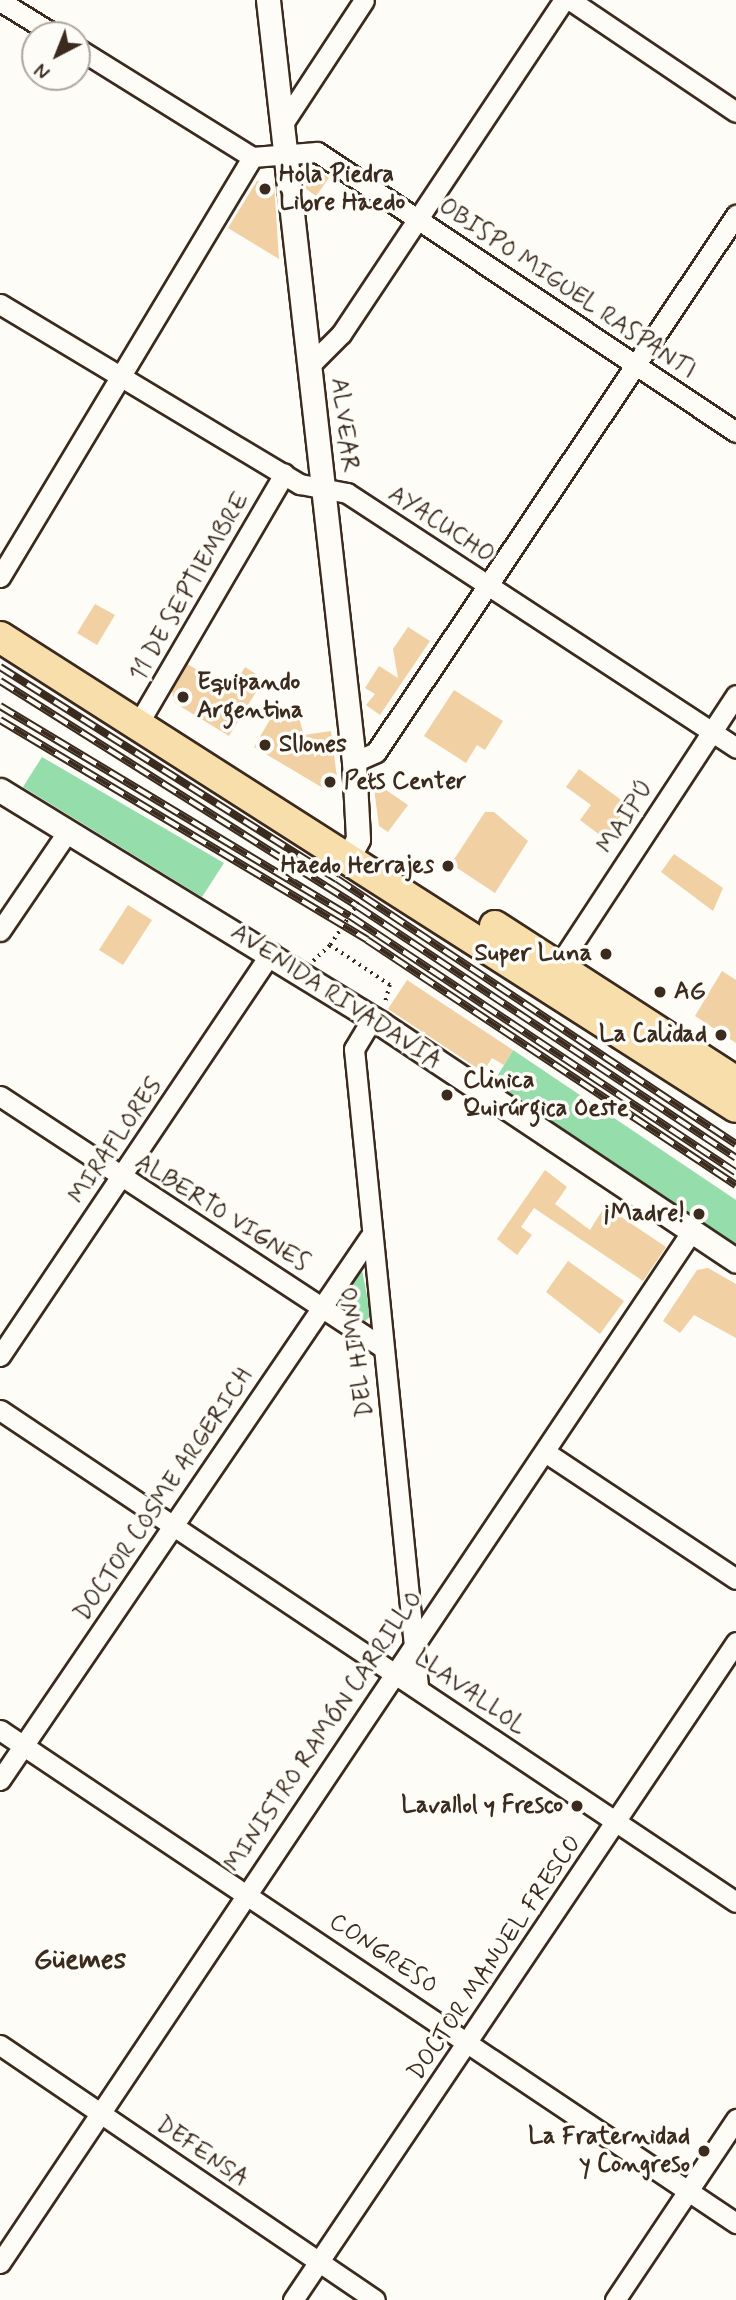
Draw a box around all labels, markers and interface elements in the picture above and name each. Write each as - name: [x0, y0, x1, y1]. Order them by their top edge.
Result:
- north arrow: [21, 21, 91, 91]
- text: N: [30, 57, 56, 84]
- place label: Hola Piedra Libre Haedo: [279, 161, 402, 217]
- marker: Hola Piedra Libre Haedo: [257, 181, 273, 197]
- street label: OBISPO MIGUEL RASPANTI: [433, 192, 701, 386]
- street label: ALVEAR: [324, 376, 364, 474]
- street label: AYACUCHO: [383, 480, 499, 570]
- street label: 11 DE SEPTIEMBRE: [124, 487, 256, 687]
- place label: Equipando Argentina: [197, 669, 303, 725]
- marker: Equipando Argentina: [175, 689, 191, 705]
- place label: Sllones: [279, 731, 347, 759]
- marker: Sllones: [257, 737, 273, 753]
- place label: Pets Center: [344, 768, 466, 796]
- marker: Pets Center: [322, 774, 338, 790]
- street label: MAIPÚ: [592, 775, 660, 859]
- place label: Haedo Herrajes: [279, 852, 434, 880]
- marker: Haedo Herrajes: [440, 858, 456, 874]
- street label: AVENIDA RIVADAVIA: [227, 919, 445, 1075]
- place label: Super Luna: [479, 940, 592, 968]
- marker: Super Luna: [598, 946, 614, 962]
- place label: AG: [674, 978, 706, 1006]
- marker: AG: [652, 984, 668, 1000]
- place label: La Calidad: [595, 1021, 707, 1049]
- marker: La Calidad: [713, 1027, 729, 1043]
- place label: Clinica Quirúrgica Oeste: [463, 1067, 629, 1123]
- street label: MIRAFLORES: [63, 1072, 169, 1210]
- marker: Clinica Quirúrgica Oeste: [437, 1085, 457, 1105]
- street label: ALBERTO VIGNES: [130, 1148, 314, 1278]
- place label: ¡Madre!: [604, 1200, 685, 1228]
- marker: ¡Madre!: [691, 1206, 707, 1222]
- street label: DEL HIMNO: [336, 1285, 380, 1419]
- street label: DOCTOR COSME ARGERICH: [68, 1362, 260, 1628]
- street label: MINISTRO RAMÓN CARRILLO: [219, 1585, 429, 1879]
- street label: LLAVALLOL: [408, 1644, 532, 1742]
- place label: Lavallol y Fresco: [401, 1792, 563, 1820]
- marker: Lavallol y Fresco: [569, 1798, 585, 1814]
- street label: DOCTOR MANUEL FRESCO: [403, 1831, 587, 2085]
- street label: CONGRESO: [323, 1907, 443, 2001]
- district label: Güemes: [34, 1944, 126, 1978]
- street label: DEFENSA: [150, 2111, 254, 2193]
- place label: La Fraternidad y Congreso: [536, 2123, 690, 2179]
- marker: La Fraternidad y Congreso: [696, 2143, 712, 2159]

